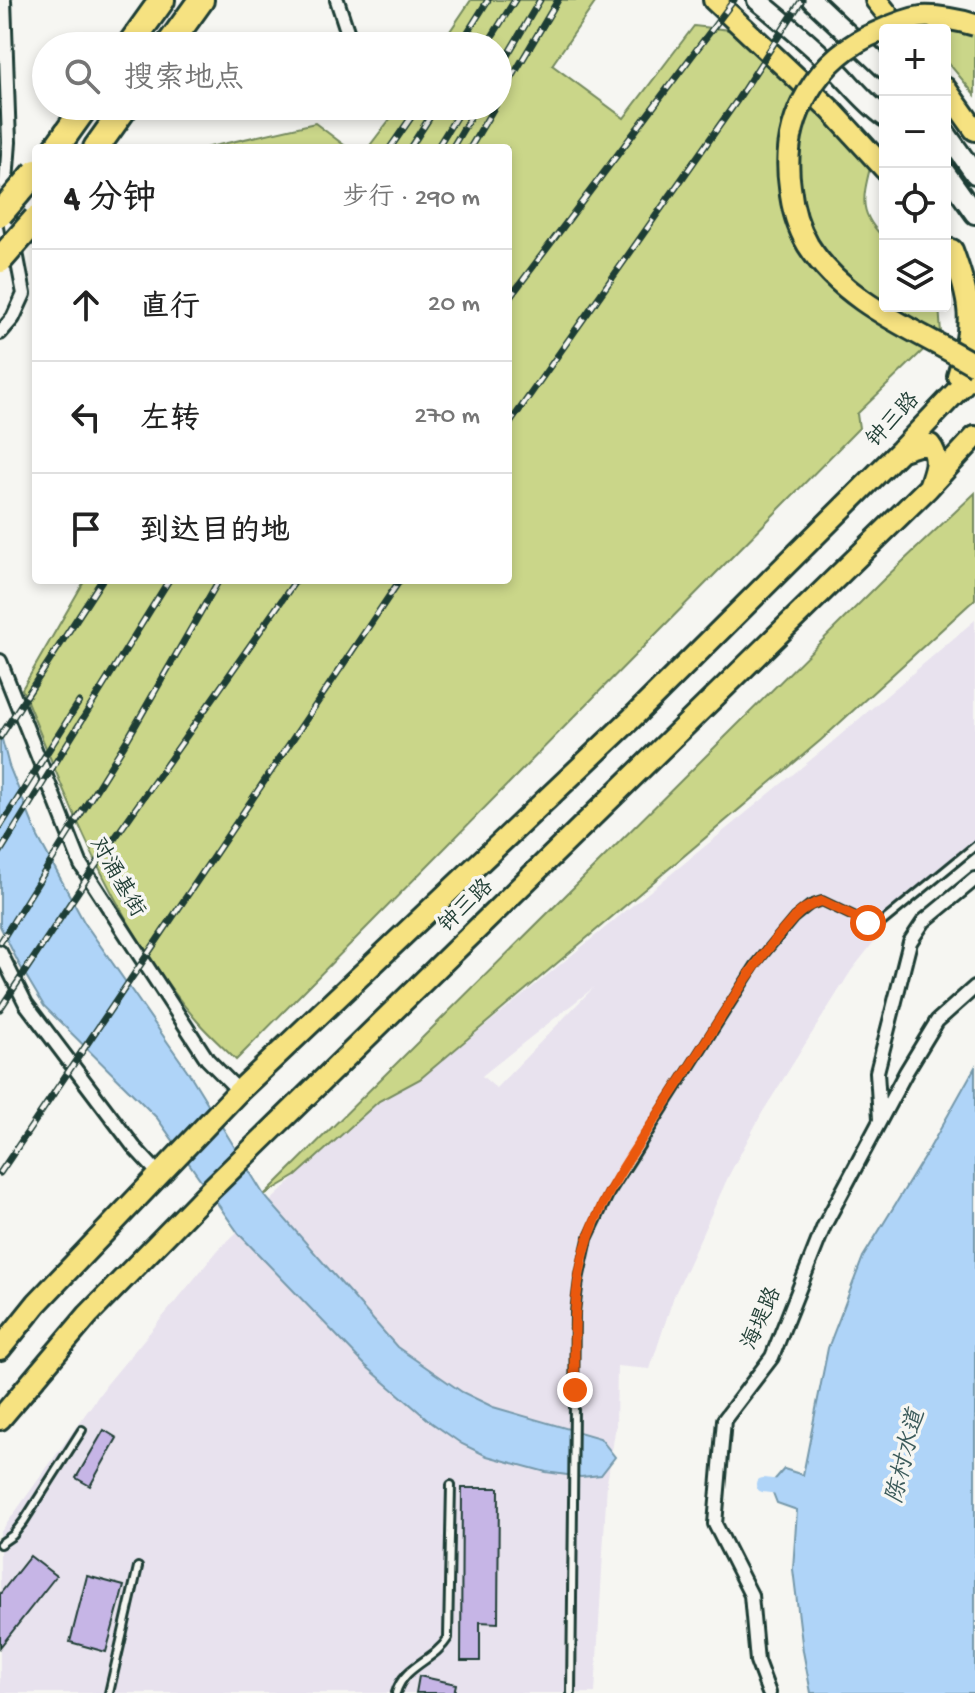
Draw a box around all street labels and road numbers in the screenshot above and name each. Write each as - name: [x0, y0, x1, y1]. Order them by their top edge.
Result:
- street label: 钟三路: [861, 387, 926, 454]
- street label: 对涌基街: [83, 833, 150, 923]
- street label: 钟三路: [433, 873, 500, 939]
- street label: 海堤路: [736, 1283, 788, 1354]

